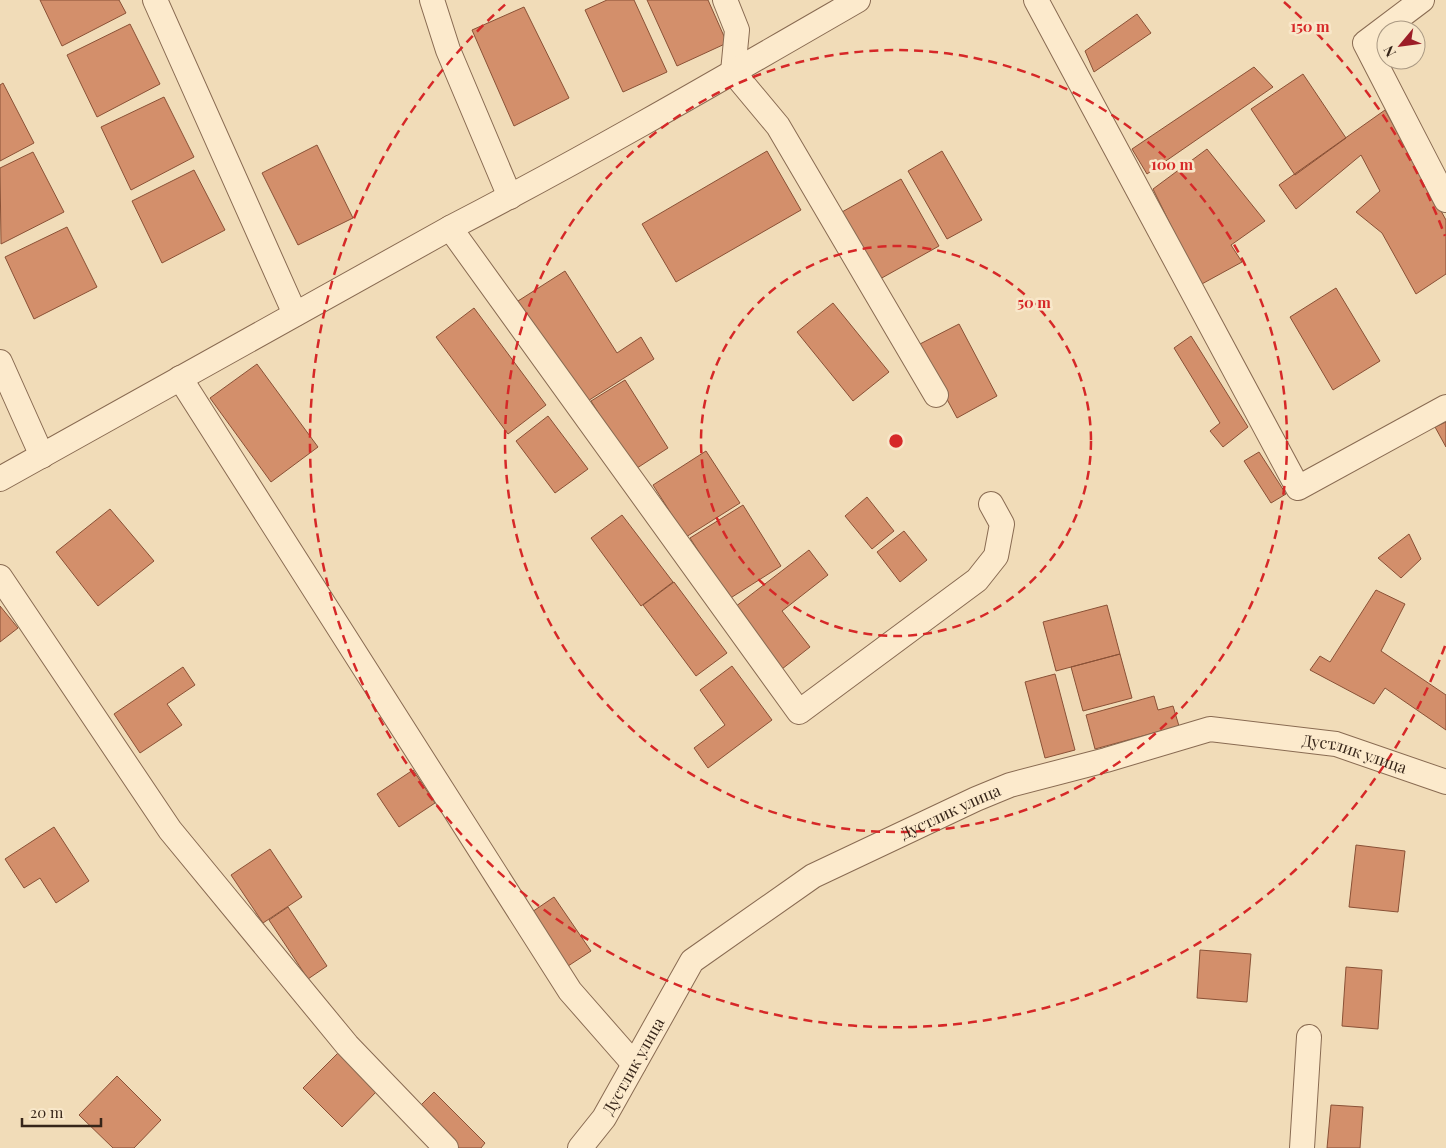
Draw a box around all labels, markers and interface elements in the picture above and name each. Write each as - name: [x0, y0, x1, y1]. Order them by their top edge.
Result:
- text: 150 m: [1290, 16, 1330, 36]
- north arrow: [1376, 20, 1426, 70]
- text: N: [1378, 43, 1400, 61]
- text: 100 m: [1151, 154, 1194, 174]
- text: 50 m: [1017, 292, 1051, 312]
- centre of rings: [887, 432, 905, 450]
- street label: Дустлик улица: [1301, 729, 1410, 778]
- street label: Дустлик улица: [896, 779, 1004, 843]
- street label: Дустлик улица: [597, 1013, 668, 1118]
- scale bar: [22, 1096, 101, 1128]
- text: 20 m: [30, 1102, 64, 1122]

